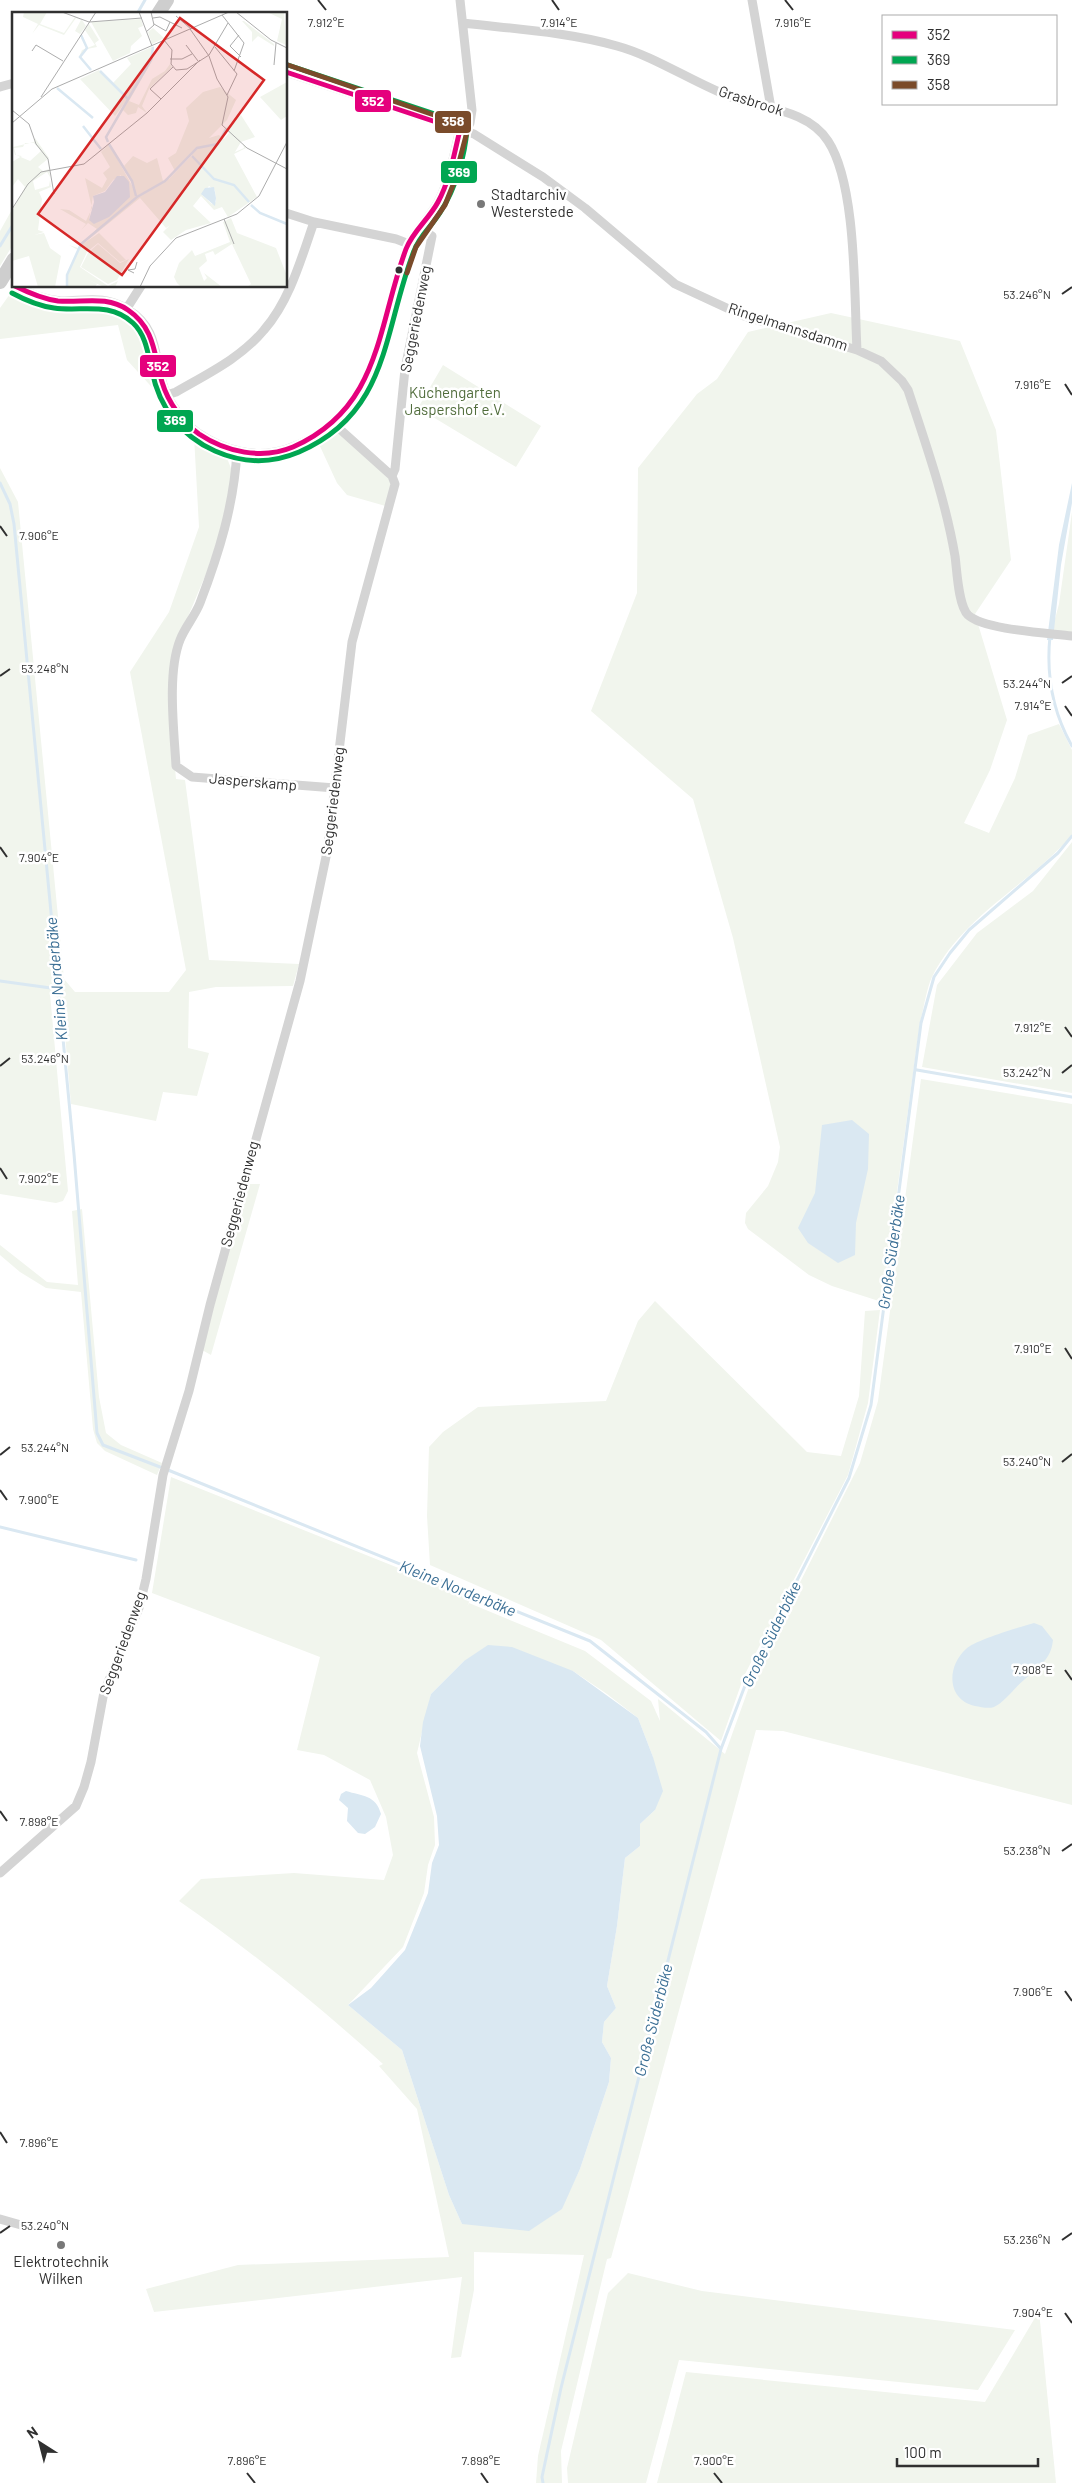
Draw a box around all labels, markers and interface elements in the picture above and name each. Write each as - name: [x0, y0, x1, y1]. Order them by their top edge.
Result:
- inset map: [12, 12, 288, 288]
- text: 7.912°E: [308, 15, 344, 29]
- text: 7.914°E: [540, 15, 578, 29]
- text: 7.916°E: [775, 15, 811, 29]
- legend: [882, 15, 1057, 105]
- text: 352: [927, 25, 950, 43]
- text: 369: [927, 50, 950, 68]
- text: 358: [927, 75, 950, 93]
- street label: Grasbrook: [717, 81, 786, 119]
- line badge: 352: [354, 89, 392, 113]
- text: 352: [362, 92, 385, 109]
- line badge: 358: [434, 110, 472, 134]
- text: 358: [442, 112, 465, 129]
- line badge: 369: [440, 160, 478, 184]
- text: 369: [448, 163, 470, 180]
- place label: Stadtarchiv Westerstede: [491, 185, 574, 220]
- marker: Stadtarchiv Westerstede: [475, 198, 487, 210]
- street label: Seggeriedenweg: [396, 264, 434, 374]
- unlabelled marker: [394, 265, 404, 275]
- text: 53.246°N: [1003, 287, 1051, 301]
- street label: Ringelmannsdamm: [726, 298, 850, 354]
- line badge: 352: [139, 354, 177, 378]
- text: 352: [147, 357, 170, 374]
- text: 7.916°E: [1015, 377, 1051, 391]
- park label: Küchengarten Jaspershof e.V.: [405, 383, 505, 418]
- line badge: 369: [156, 409, 194, 433]
- text: 369: [164, 411, 186, 428]
- text: 7.906°E: [19, 528, 59, 542]
- text: 53.248°N: [21, 661, 69, 675]
- text: 53.244°N: [1003, 676, 1051, 690]
- text: 7.914°E: [1014, 698, 1052, 712]
- street label: Seggeriedenweg: [316, 746, 348, 856]
- street label: Jasperskamp: [208, 768, 298, 794]
- text: 7.904°E: [19, 850, 59, 864]
- water label: Kleine Norderbäke: [41, 916, 70, 1042]
- text: 7.912°E: [1015, 1020, 1051, 1034]
- text: 53.246°N: [21, 1051, 69, 1065]
- text: 53.242°N: [1003, 1065, 1051, 1079]
- street label: Seggeriedenweg: [216, 1139, 262, 1249]
- text: 7.902°E: [19, 1171, 59, 1185]
- water label: Große Süderbäke: [873, 1193, 908, 1310]
- text: 7.910°E: [1014, 1341, 1052, 1355]
- text: 53.244°N: [21, 1440, 69, 1454]
- text: 53.240°N: [1003, 1454, 1051, 1468]
- text: 7.900°E: [19, 1492, 59, 1506]
- water label: Kleine Norderbäke: [397, 1556, 519, 1620]
- water label: Große Süderbäke: [737, 1578, 804, 1690]
- street label: Seggeriedenweg: [95, 1588, 149, 1697]
- text: 7.908°E: [1013, 1662, 1053, 1676]
- text: 7.898°E: [19, 1814, 59, 1828]
- text: 53.238°N: [1003, 1843, 1051, 1857]
- water label: Große Süderbäke: [629, 1962, 676, 2078]
- text: 7.906°E: [1013, 1984, 1053, 1998]
- text: 7.896°E: [20, 2135, 59, 2149]
- text: 53.240°N: [21, 2218, 69, 2232]
- text: 53.236°N: [1003, 2232, 1051, 2246]
- marker: Elektrotechnik Wilken: [55, 2239, 67, 2251]
- place label: Elektrotechnik Wilken: [13, 2252, 109, 2287]
- text: 7.904°E: [1013, 2305, 1053, 2319]
- north arrow: [15, 2418, 65, 2468]
- text: N: [23, 2422, 41, 2442]
- scale bar: [897, 2436, 1038, 2468]
- text: 100 m: [904, 2443, 942, 2461]
- text: 7.896°E: [228, 2453, 267, 2467]
- text: 7.898°E: [461, 2453, 501, 2467]
- text: 7.900°E: [694, 2453, 734, 2467]

